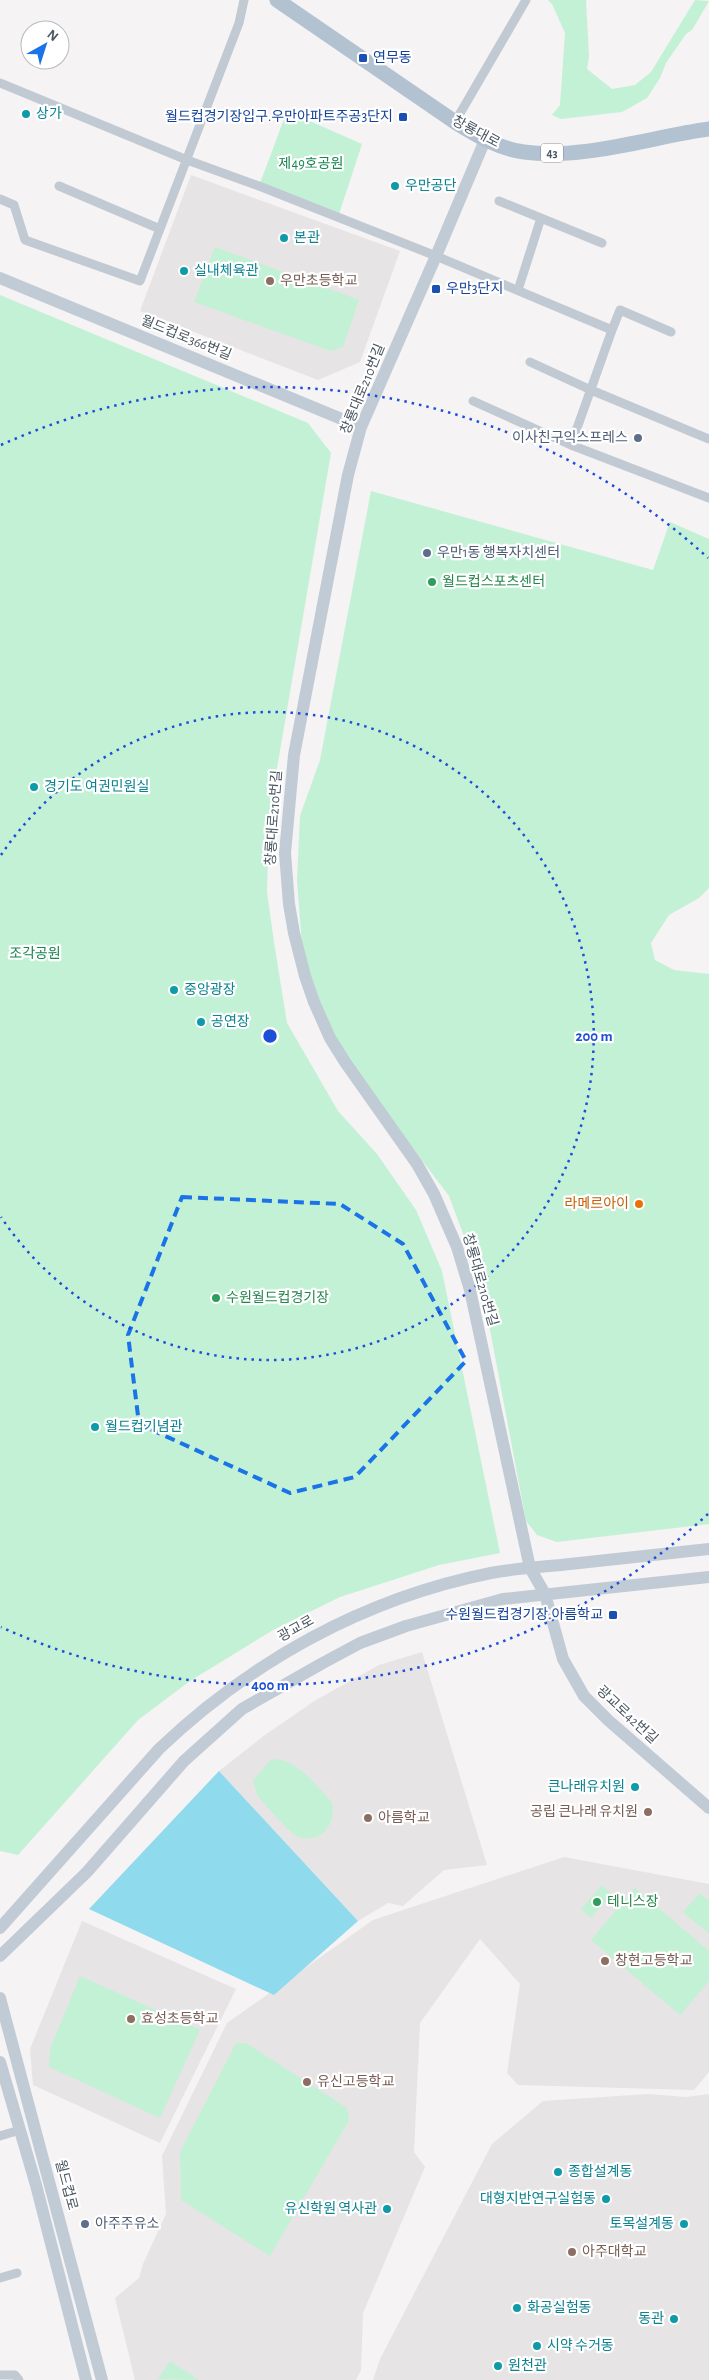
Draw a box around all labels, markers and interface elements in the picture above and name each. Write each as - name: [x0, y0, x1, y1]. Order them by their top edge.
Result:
- north arrow: [20, 20, 70, 70]
- text: N: [44, 27, 61, 44]
- place label: 연무동: [373, 50, 412, 65]
- marker: 연무동: [357, 52, 369, 64]
- place label: 상가: [36, 106, 62, 121]
- marker: 상가: [20, 108, 32, 120]
- place label: 월드컵경기장입구.우만아파트주공3단지: [165, 109, 393, 124]
- marker: 월드컵경기장입구.우만아파트주공3단지: [397, 111, 409, 123]
- street label: 창룡대로: [450, 113, 503, 150]
- road number: 43: [541, 144, 563, 162]
- park label: 제49호공원: [279, 156, 343, 171]
- place label: 우만공단: [405, 178, 457, 193]
- marker: 우만공단: [389, 180, 401, 192]
- place label: 본관: [294, 230, 320, 245]
- marker: 본관: [278, 232, 290, 244]
- place label: 실내체육관: [194, 263, 259, 278]
- marker: 실내체육관: [178, 265, 190, 277]
- place label: 우만초등학교: [280, 272, 357, 288]
- marker: 우만초등학교: [264, 275, 276, 287]
- place label: 우만3단지: [446, 281, 503, 296]
- marker: 우만3단지: [430, 283, 442, 295]
- street label: 월드컵로366번길: [139, 313, 234, 363]
- street label: 창룡대로210번길: [338, 342, 387, 436]
- place label: 이사친구익스프레스: [512, 430, 628, 445]
- marker: 이사친구익스프레스: [632, 432, 644, 444]
- place label: 우만1동 행복자치센터: [437, 545, 560, 560]
- marker: 우만1동 행복자치센터: [421, 547, 433, 559]
- place label: 월드컵스포츠센터: [442, 574, 545, 589]
- marker: 월드컵스포츠센터: [426, 576, 438, 588]
- street label: 창룡대로210번길: [263, 770, 284, 866]
- place label: 경기도 여권민원실: [44, 779, 149, 794]
- marker: 경기도 여권민원실: [28, 781, 40, 793]
- park label: 조각공원: [9, 946, 61, 961]
- place label: 중앙광장: [184, 982, 236, 997]
- marker: 중앙광장: [168, 984, 180, 996]
- place label: 공연장: [211, 1014, 250, 1029]
- marker: 공연장: [195, 1016, 207, 1028]
- centre of rings: [261, 1027, 279, 1045]
- text: 200 m: [575, 1029, 613, 1044]
- place label: 라메르아이: [565, 1196, 629, 1211]
- marker: 라메르아이: [633, 1198, 645, 1210]
- street label: 창룡대로210번길: [460, 1232, 501, 1328]
- place label: 수원월드컵경기장: [226, 1290, 329, 1305]
- marker: 수원월드컵경기장: [210, 1292, 222, 1304]
- place label: 월드컵기념관: [105, 1419, 182, 1434]
- marker: 월드컵기념관: [89, 1421, 101, 1433]
- place label: 수원월드컵경기장.아름학교: [445, 1606, 603, 1622]
- marker: 수원월드컵경기장.아름학교: [607, 1609, 619, 1621]
- street label: 광교로: [275, 1613, 316, 1644]
- text: 400 m: [251, 1678, 289, 1693]
- street label: 광교로42번길: [594, 1683, 661, 1747]
- place label: 큰나래유치원: [548, 1779, 625, 1794]
- marker: 큰나래유치원: [629, 1781, 641, 1793]
- place label: 공립 큰나래 유치원: [530, 1804, 638, 1819]
- marker: 공립 큰나래 유치원: [642, 1806, 654, 1818]
- place label: 아름학교: [378, 1809, 430, 1825]
- marker: 아름학교: [362, 1812, 374, 1824]
- place label: 테니스장: [607, 1894, 659, 1909]
- marker: 테니스장: [591, 1896, 603, 1908]
- place label: 창현고등학교: [615, 1952, 692, 1968]
- marker: 창현고등학교: [599, 1955, 611, 1967]
- place label: 효성초등학교: [141, 2010, 218, 2026]
- marker: 효성초등학교: [125, 2013, 137, 2025]
- place label: 유신고등학교: [317, 2073, 394, 2089]
- marker: 유신고등학교: [301, 2076, 313, 2088]
- street label: 월드컵로: [53, 2158, 80, 2212]
- place label: 종합설계동: [568, 2164, 633, 2179]
- marker: 종합설계동: [552, 2166, 564, 2178]
- place label: 대형지반연구실험동: [480, 2191, 596, 2206]
- marker: 대형지반연구실험동: [600, 2193, 612, 2205]
- place label: 유신학원 역사관: [285, 2200, 377, 2216]
- marker: 유신학원 역사관: [381, 2203, 393, 2215]
- place label: 아주주유소: [95, 2216, 160, 2231]
- place label: 토목설계동: [610, 2216, 674, 2231]
- marker: 아주주유소: [79, 2218, 91, 2230]
- marker: 토목설계동: [678, 2218, 690, 2230]
- place label: 아주대학교: [582, 2243, 647, 2259]
- marker: 아주대학교: [566, 2246, 578, 2258]
- place label: 화공실험동: [527, 2300, 592, 2315]
- marker: 화공실험동: [511, 2302, 523, 2314]
- place label: 동관: [638, 2311, 664, 2326]
- marker: 동관: [668, 2313, 680, 2325]
- place label: 시약 수거동: [547, 2338, 614, 2353]
- marker: 시약 수거동: [531, 2340, 543, 2352]
- place label: 원천관: [508, 2357, 547, 2373]
- marker: 원천관: [492, 2360, 504, 2372]

